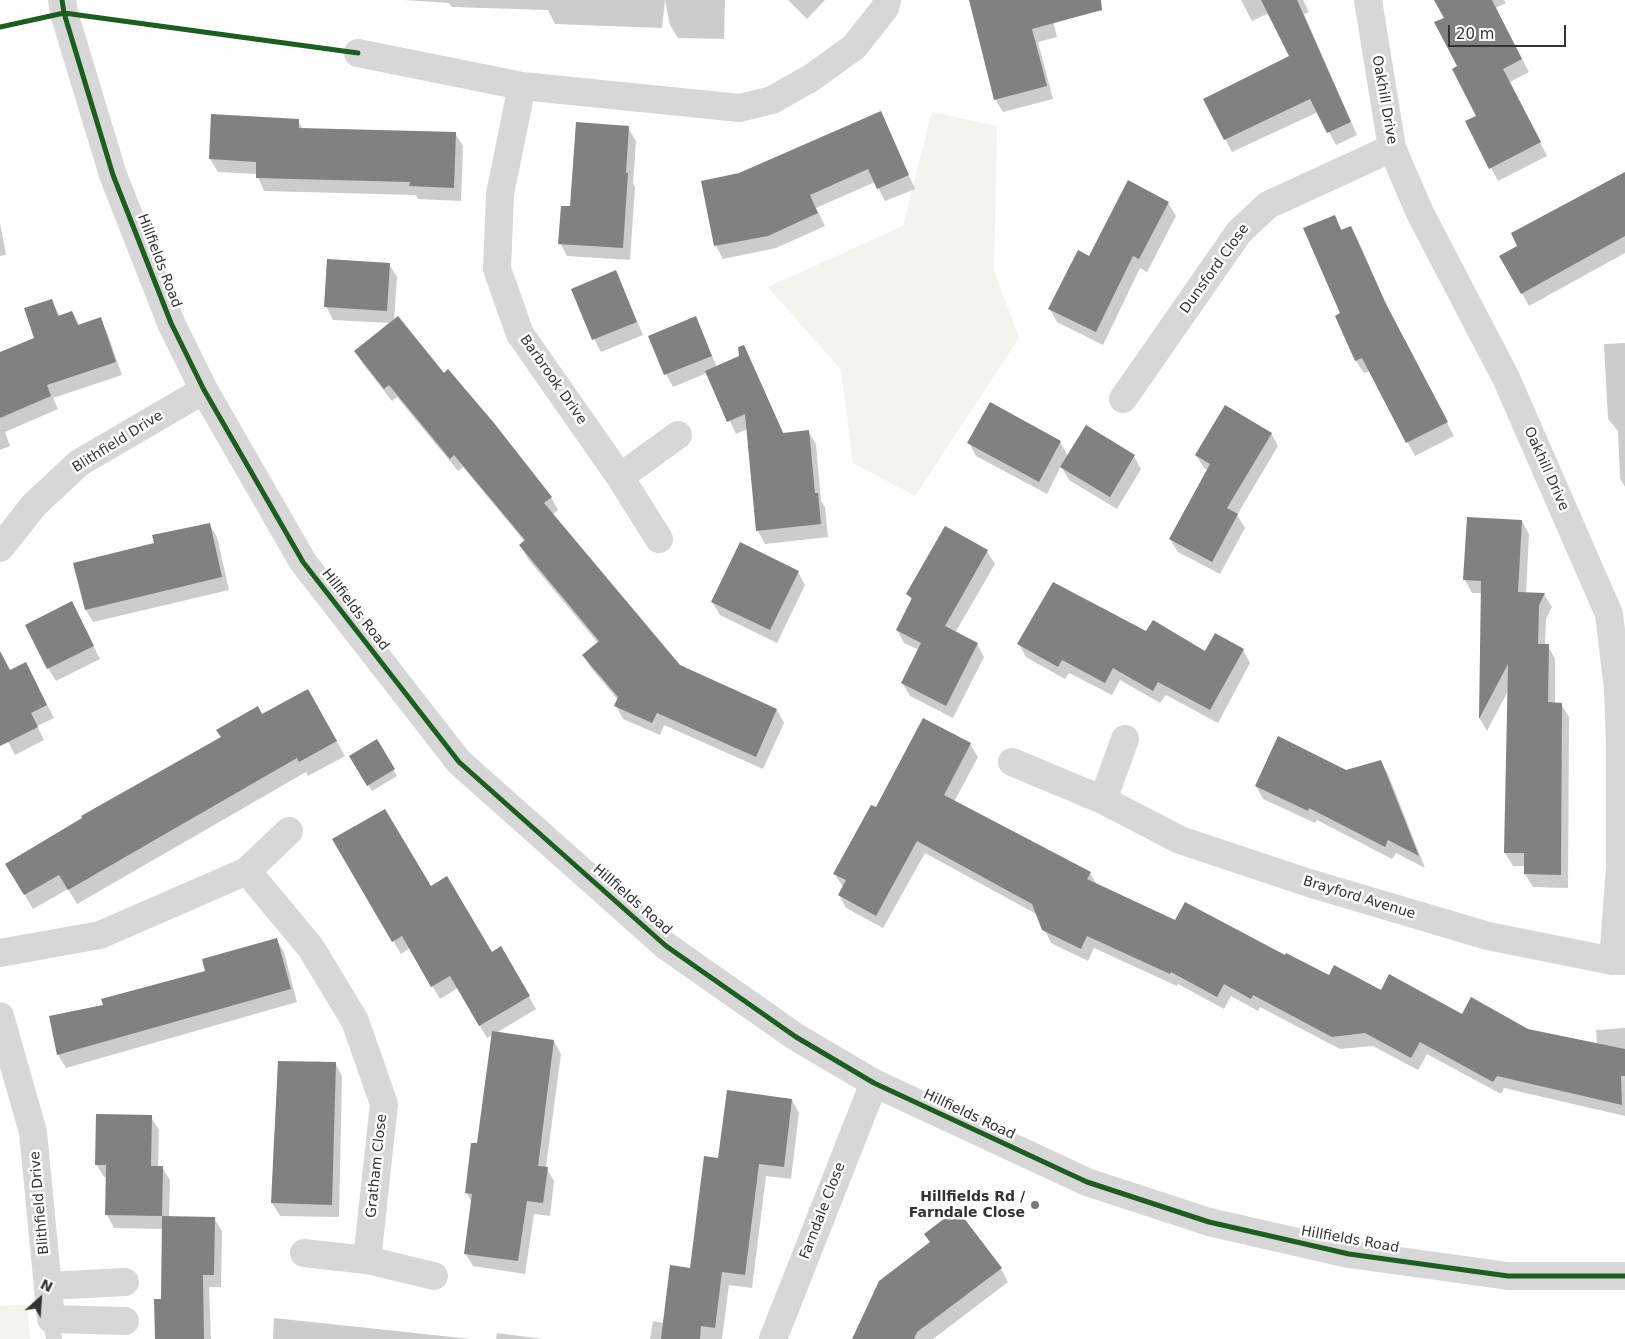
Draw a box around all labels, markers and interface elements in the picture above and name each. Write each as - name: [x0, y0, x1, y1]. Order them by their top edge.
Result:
- scale bar: [1450, 15, 1568, 47]
- text: 20 m: [1456, 25, 1494, 43]
- street label: Oakhill Drive: [1368, 54, 1400, 146]
- street label: Hillfields Road: [133, 212, 185, 310]
- street label: Dunsford Close: [1177, 221, 1253, 317]
- street label: Barbrook Drive: [516, 332, 590, 428]
- street label: Blithfield Drive: [70, 407, 166, 477]
- street label: Oakhill Drive: [1520, 424, 1572, 514]
- street label: Hillfields Road: [318, 566, 392, 654]
- street label: Hillfields Road: [589, 861, 675, 939]
- street label: Brayford Avenue: [1301, 873, 1417, 923]
- street label: Hillfields Road: [920, 1086, 1018, 1144]
- street label: Gratham Close: [363, 1113, 391, 1219]
- street label: Blithfield Drive: [27, 1151, 53, 1255]
- street label: Farndale Close: [797, 1160, 849, 1262]
- place label: Hillfields Rd / Farndale Close: [909, 1189, 1025, 1222]
- marker: Hillfields Rd / Farndale Close: [1029, 1199, 1041, 1211]
- street label: Hillfields Road: [1300, 1223, 1400, 1257]
- north arrow: [15, 1274, 65, 1324]
- text: N: [38, 1276, 55, 1295]

